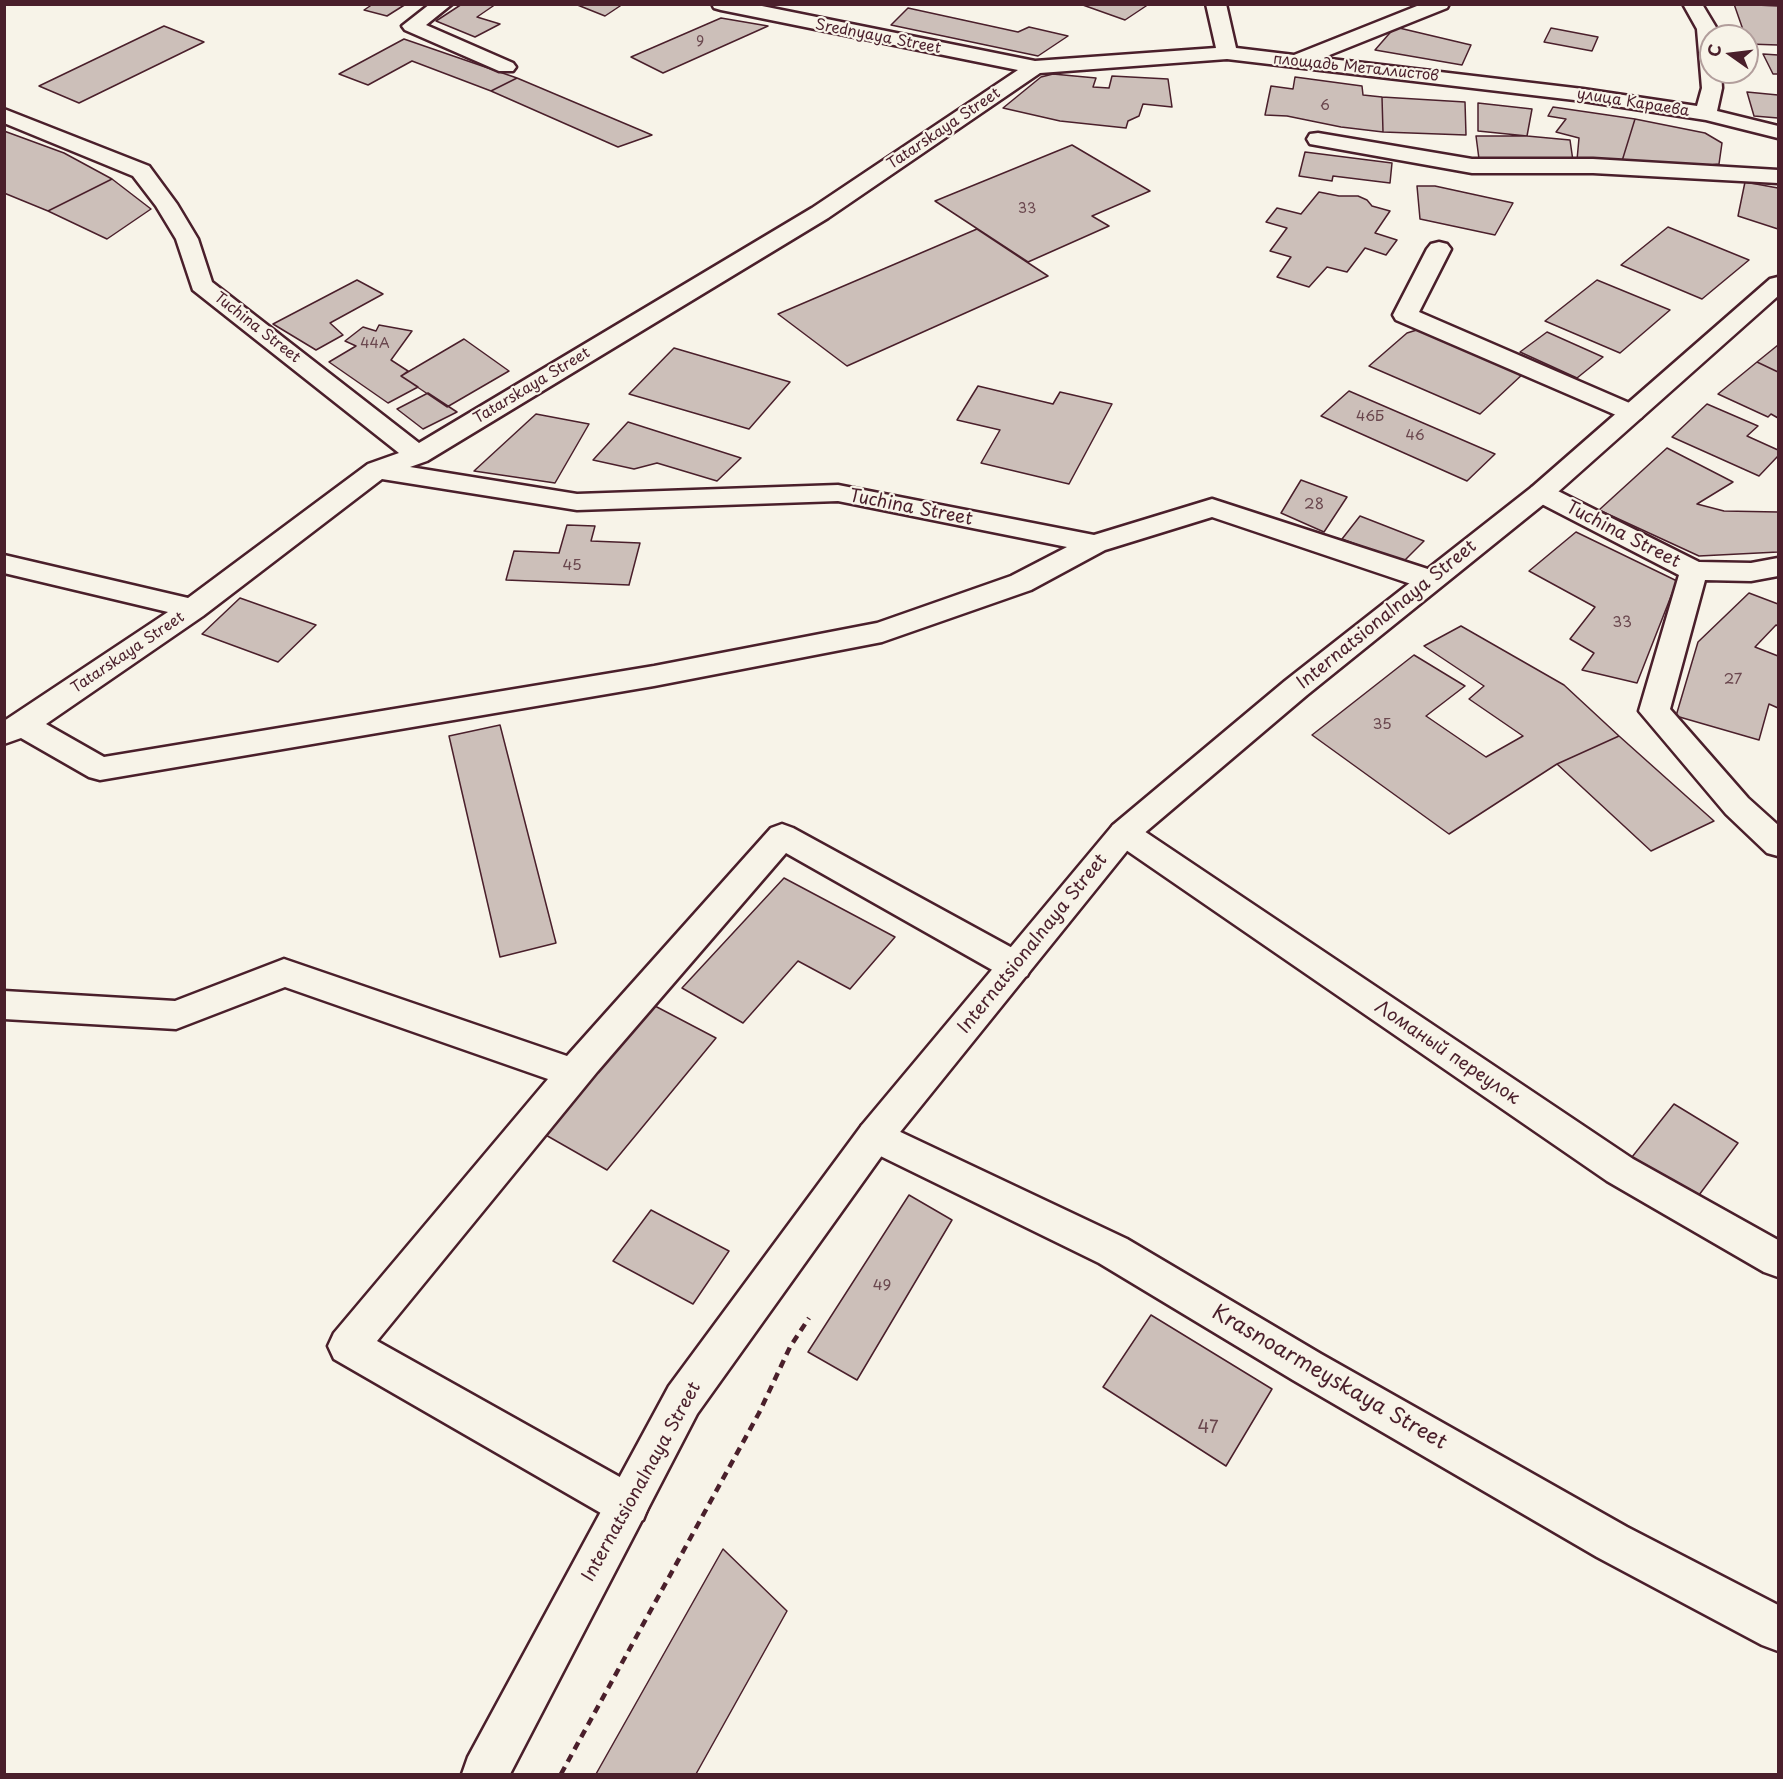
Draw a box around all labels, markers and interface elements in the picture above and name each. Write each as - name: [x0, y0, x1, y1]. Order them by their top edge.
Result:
- street label: Srednyaya Street: [814, 16, 942, 58]
- north arrow: [1699, 24, 1759, 84]
- house number: 9: [696, 34, 704, 50]
- text: С: [1700, 41, 1727, 59]
- street label: площадь Металлистов: [1272, 50, 1440, 86]
- street label: Tatarskaya Street: [884, 84, 1004, 174]
- street label: улица Караева: [1576, 85, 1690, 121]
- house number: 6: [1320, 98, 1330, 114]
- house number: 33: [1018, 201, 1036, 217]
- street label: Tuchina Street: [210, 289, 304, 367]
- house number: 44А: [360, 336, 390, 352]
- street label: Tatarskaya Street: [471, 344, 593, 428]
- house number: 46Б: [1356, 409, 1384, 425]
- house number: 46: [1405, 428, 1425, 444]
- street label: Tuchina Street: [848, 485, 974, 531]
- house number: 28: [1304, 496, 1324, 514]
- street label: Tuchina Street: [1562, 497, 1684, 573]
- street label: Internatsionalnaya Street: [1293, 536, 1481, 694]
- house number: 45: [562, 557, 582, 575]
- street label: Tatarskaya Street: [68, 608, 188, 698]
- house number: 33: [1612, 614, 1632, 632]
- house number: 27: [1724, 671, 1742, 689]
- house number: 35: [1372, 716, 1392, 734]
- street label: Internatsionalnaya Street: [954, 850, 1112, 1038]
- street label: Ломаный переулок: [1371, 997, 1523, 1109]
- house number: 49: [873, 1277, 891, 1295]
- street label: Krasnoarmeyskaya Street: [1207, 1300, 1451, 1456]
- street label: Internatsionalnaya Street: [578, 1378, 706, 1586]
- house number: 47: [1197, 1417, 1219, 1439]

